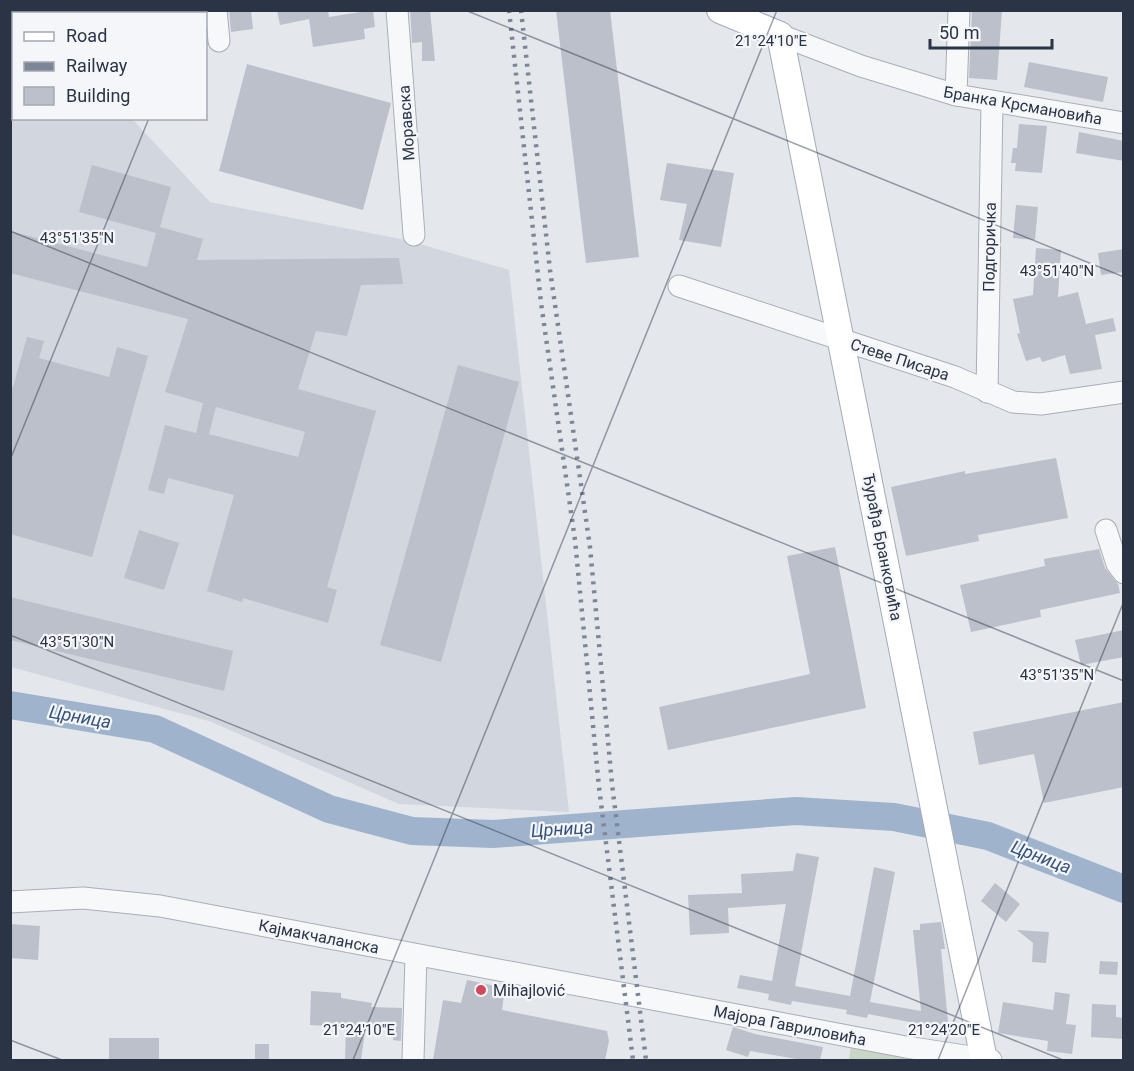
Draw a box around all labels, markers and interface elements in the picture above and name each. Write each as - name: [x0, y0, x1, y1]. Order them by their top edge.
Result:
- legend: [12, 12, 207, 120]
- scale bar: [930, 12, 1052, 50]
- text: 50 m: [939, 22, 979, 43]
- text: Road: [66, 25, 107, 46]
- text: 21°24'10"E: [735, 32, 808, 50]
- text: Railway: [66, 55, 128, 76]
- street label: Бранка Крсмановића: [942, 82, 1104, 129]
- text: Building: [66, 85, 130, 106]
- street label: Моравска: [394, 85, 419, 161]
- street label: Подгоричка: [979, 202, 1000, 292]
- text: 43°51'35"N: [40, 229, 114, 247]
- text: 43°51'40"N: [1020, 262, 1094, 280]
- street label: Стеве Писара: [848, 335, 952, 384]
- street label: Ђурађа Бранковића: [859, 472, 906, 622]
- text: 43°51'30"N: [40, 633, 114, 651]
- text: 43°51'35"N: [1020, 666, 1094, 684]
- water label: Црница: [47, 701, 113, 732]
- water label: Црница: [530, 816, 594, 841]
- water label: Црница: [1008, 836, 1074, 878]
- street label: Кајмакчаланска: [257, 915, 381, 957]
- place label: Mihajlović: [493, 981, 565, 1000]
- marker: Mihajlović: [474, 983, 488, 997]
- street label: Мајора Гавриловића: [712, 1001, 868, 1050]
- text: 21°24'10"E: [323, 1021, 396, 1039]
- text: 21°24'20"E: [908, 1021, 981, 1039]

